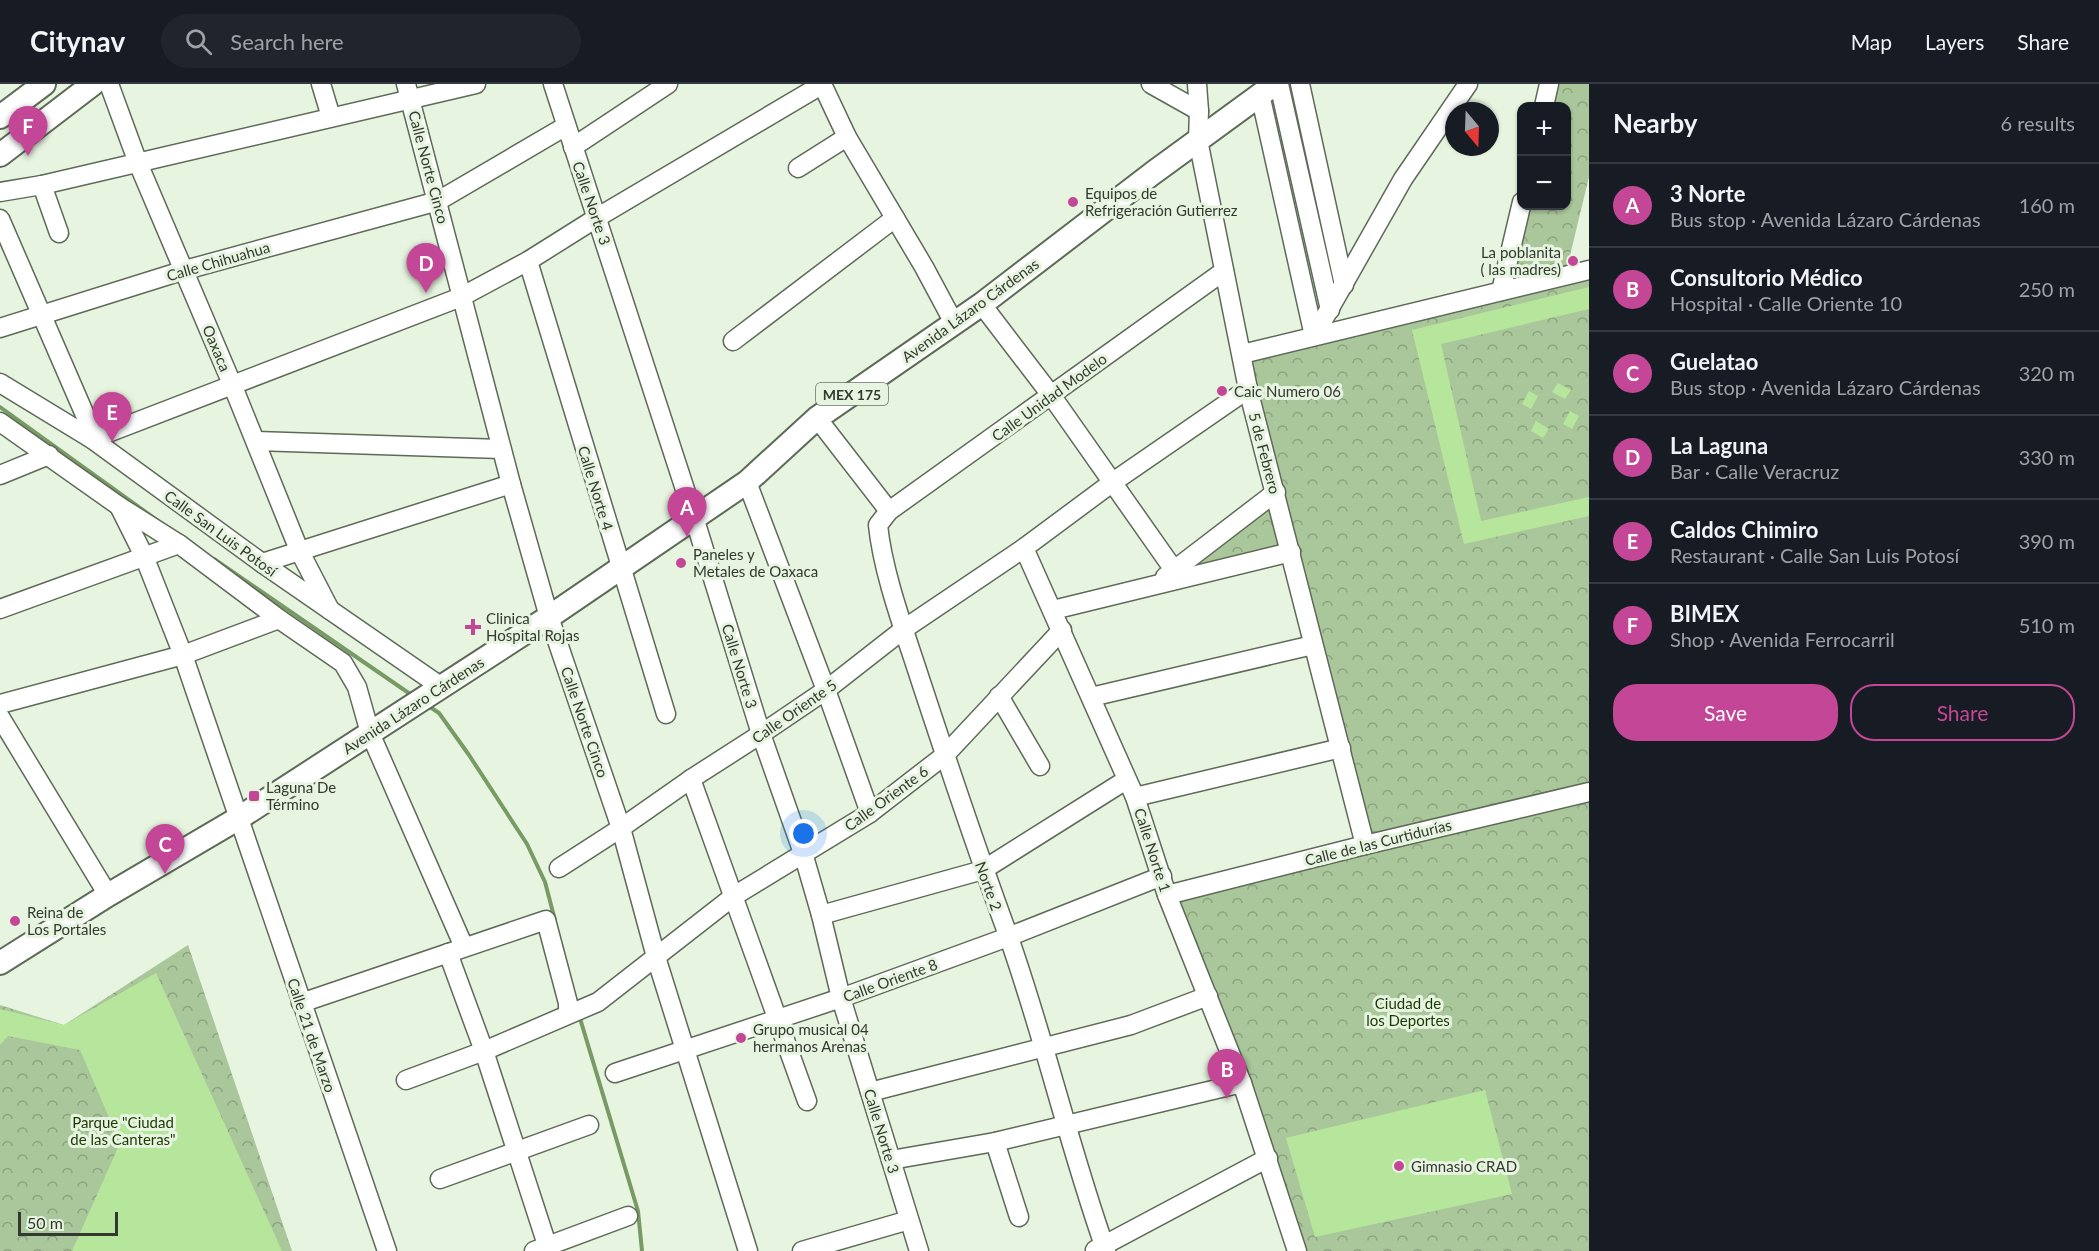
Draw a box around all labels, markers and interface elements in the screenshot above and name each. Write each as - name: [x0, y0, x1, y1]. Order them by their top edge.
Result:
- search box: [161, 14, 581, 68]
- text: Citynav: [30, 24, 125, 58]
- icon: search: [182, 25, 215, 58]
- text: Search here: [230, 28, 344, 55]
- text: Map: [1851, 29, 1892, 54]
- text: Layers: [1925, 29, 1984, 54]
- text: Share: [2017, 29, 2069, 54]
- north arrow: [1445, 102, 1499, 156]
- map controls: [1517, 102, 1571, 210]
- button: +: [1517, 102, 1571, 156]
- pin: F: [9, 106, 48, 156]
- text: Nearby: [1613, 107, 1698, 139]
- street label: Calle Norte Cinco: [405, 109, 453, 225]
- text: 6 results: [2000, 111, 2075, 135]
- button: −: [1517, 156, 1571, 210]
- street label: Calle Norte 3: [569, 159, 615, 247]
- text: 3 Norte: [1670, 180, 1745, 207]
- place label: Equipos de Refrigeración Gutierrez: [1085, 184, 1238, 219]
- text: A: [1626, 193, 1639, 217]
- text: 160 m: [2019, 193, 2075, 217]
- marker: Equipos de Refrigeración Gutierrez: [1066, 195, 1080, 209]
- text: Bus stop · Avenida Lázaro Cárdenas: [1670, 207, 1981, 231]
- street label: Calle Chihuahua: [164, 238, 272, 284]
- place label: La poblanita ( las madres): [1480, 243, 1561, 278]
- pin: D: [406, 244, 446, 293]
- street label: Avenida Lázaro Cárdenas: [898, 254, 1042, 366]
- marker: La poblanita ( las madres): [1566, 254, 1580, 268]
- text: Consultorio Médico: [1670, 264, 1863, 291]
- text: B: [1626, 277, 1639, 301]
- text: 250 m: [2019, 277, 2075, 301]
- text: Hospital · Calle Oriente 10: [1670, 291, 1902, 315]
- street label: Oaxaca: [199, 322, 235, 374]
- text: Guelatao: [1670, 348, 1758, 375]
- street label: Calle Unidad Modelo: [988, 349, 1110, 445]
- text: C: [1626, 361, 1639, 385]
- text: 320 m: [2019, 361, 2075, 385]
- text: Bus stop · Avenida Lázaro Cárdenas: [1670, 375, 1981, 399]
- place label: Caic Numero 06: [1234, 382, 1341, 400]
- road number: MEX 175: [816, 383, 888, 405]
- marker: Caic Numero 06: [1215, 384, 1229, 398]
- pin: E: [92, 392, 132, 442]
- street label: 5 de Febrero: [1245, 410, 1285, 496]
- text: La Laguna: [1670, 432, 1768, 459]
- street label: Calle Norte 4: [575, 444, 617, 533]
- text: D: [1625, 445, 1640, 469]
- text: 330 m: [2019, 445, 2075, 469]
- text: Bar · Calle Veracruz: [1670, 459, 1839, 483]
- street label: Calle San Luis Potosí: [161, 486, 282, 581]
- pin: A: [668, 488, 706, 537]
- text: Caldos Chimiro: [1670, 516, 1818, 543]
- text: E: [1627, 529, 1638, 553]
- text: 390 m: [2019, 529, 2075, 553]
- text: Restaurant · Calle San Luis Potosí: [1670, 543, 1959, 567]
- place label: Paneles y Metales de Oaxaca: [693, 545, 818, 580]
- marker: Paneles y Metales de Oaxaca: [674, 556, 688, 570]
- text: BIMEX: [1670, 600, 1739, 627]
- place label: Clinica Hospital Rojas: [486, 609, 579, 644]
- text: F: [1627, 613, 1638, 637]
- text: 510 m: [2019, 613, 2075, 637]
- marker: Clinica Hospital Rojas: [464, 618, 482, 636]
- street label: Calle Norte 3: [719, 622, 761, 710]
- text: Shop · Avenida Ferrocarril: [1670, 627, 1895, 651]
- street label: Avenida Lázaro Cárdenas: [339, 653, 487, 757]
- street label: Calle Norte Cinco: [558, 664, 612, 780]
- street label: Calle Oriente 5: [748, 675, 840, 747]
- button: Save: [1613, 684, 1838, 741]
- button: Share: [1850, 684, 2075, 741]
- street label: Calle Oriente 6: [841, 761, 932, 834]
- place label: Laguna De Término: [266, 778, 336, 813]
- marker: Laguna De Término: [247, 789, 261, 803]
- street label: Calle Norte 1: [1131, 806, 1175, 894]
- street label: Calle de las Curtidurías: [1303, 815, 1453, 869]
- your location: [789, 819, 818, 848]
- pin: C: [146, 824, 184, 874]
- street label: Norte 2: [972, 859, 1006, 913]
- place label: Reina de Los Portales: [27, 903, 106, 938]
- marker: Reina de Los Portales: [8, 914, 22, 928]
- street label: Calle Oriente 8: [840, 955, 940, 1005]
- street label: Calle 21 de Marzo: [284, 976, 340, 1094]
- park label: Ciudad de los Deportes: [1366, 994, 1450, 1029]
- place label: Grupo musical 04 hermanos Arenas: [753, 1020, 869, 1055]
- marker: Grupo musical 04 hermanos Arenas: [734, 1031, 748, 1045]
- pin: B: [1208, 1050, 1246, 1099]
- street label: Calle Norte 3: [861, 1087, 903, 1175]
- park label: Parque "Ciudad de las Canteras": [70, 1113, 176, 1148]
- place label: Gimnasio CRAD: [1411, 1157, 1517, 1175]
- marker: Gimnasio CRAD: [1392, 1159, 1406, 1173]
- scale bar: [18, 1209, 118, 1236]
- text: 50 m: [27, 1213, 63, 1232]

